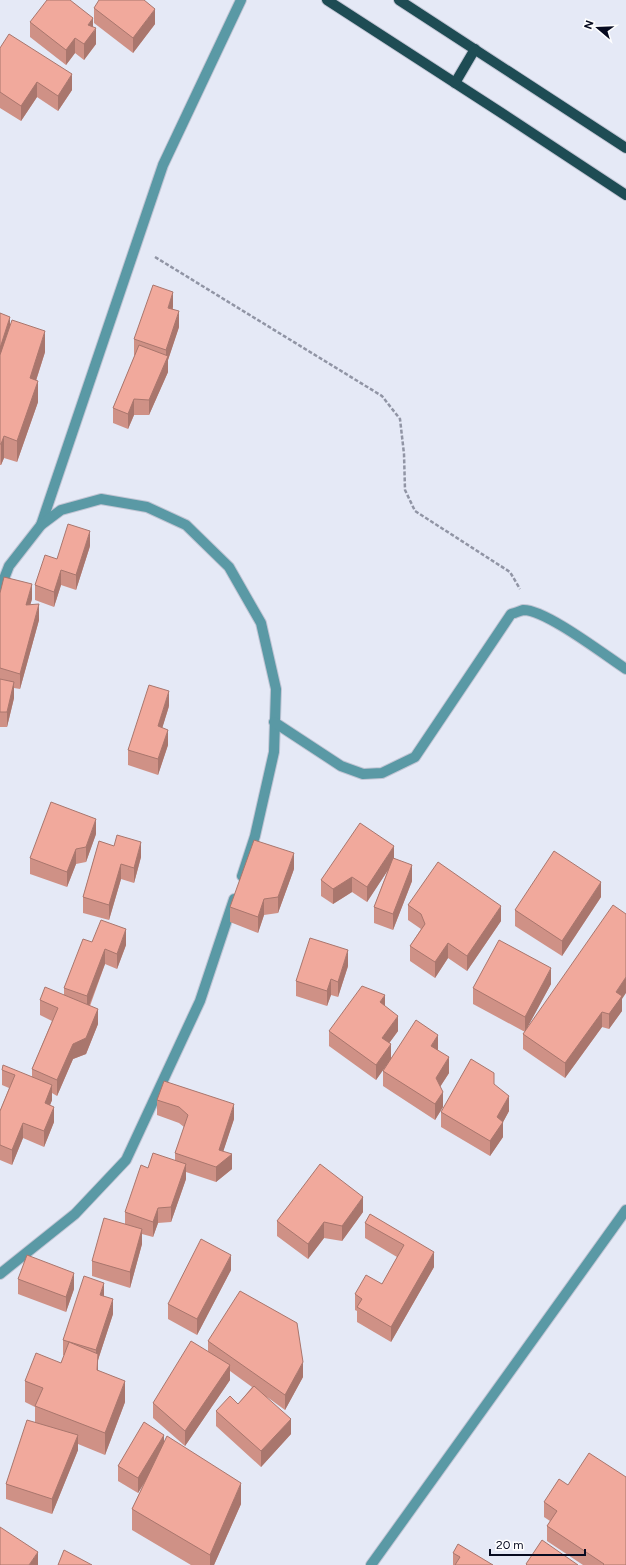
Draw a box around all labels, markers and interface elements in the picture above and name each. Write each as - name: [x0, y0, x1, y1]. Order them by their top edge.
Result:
- north arrow: [578, 8, 618, 48]
- text: N: [581, 19, 597, 31]
- scale bar: [490, 1531, 585, 1557]
- text: 20 m: [496, 1538, 524, 1552]

